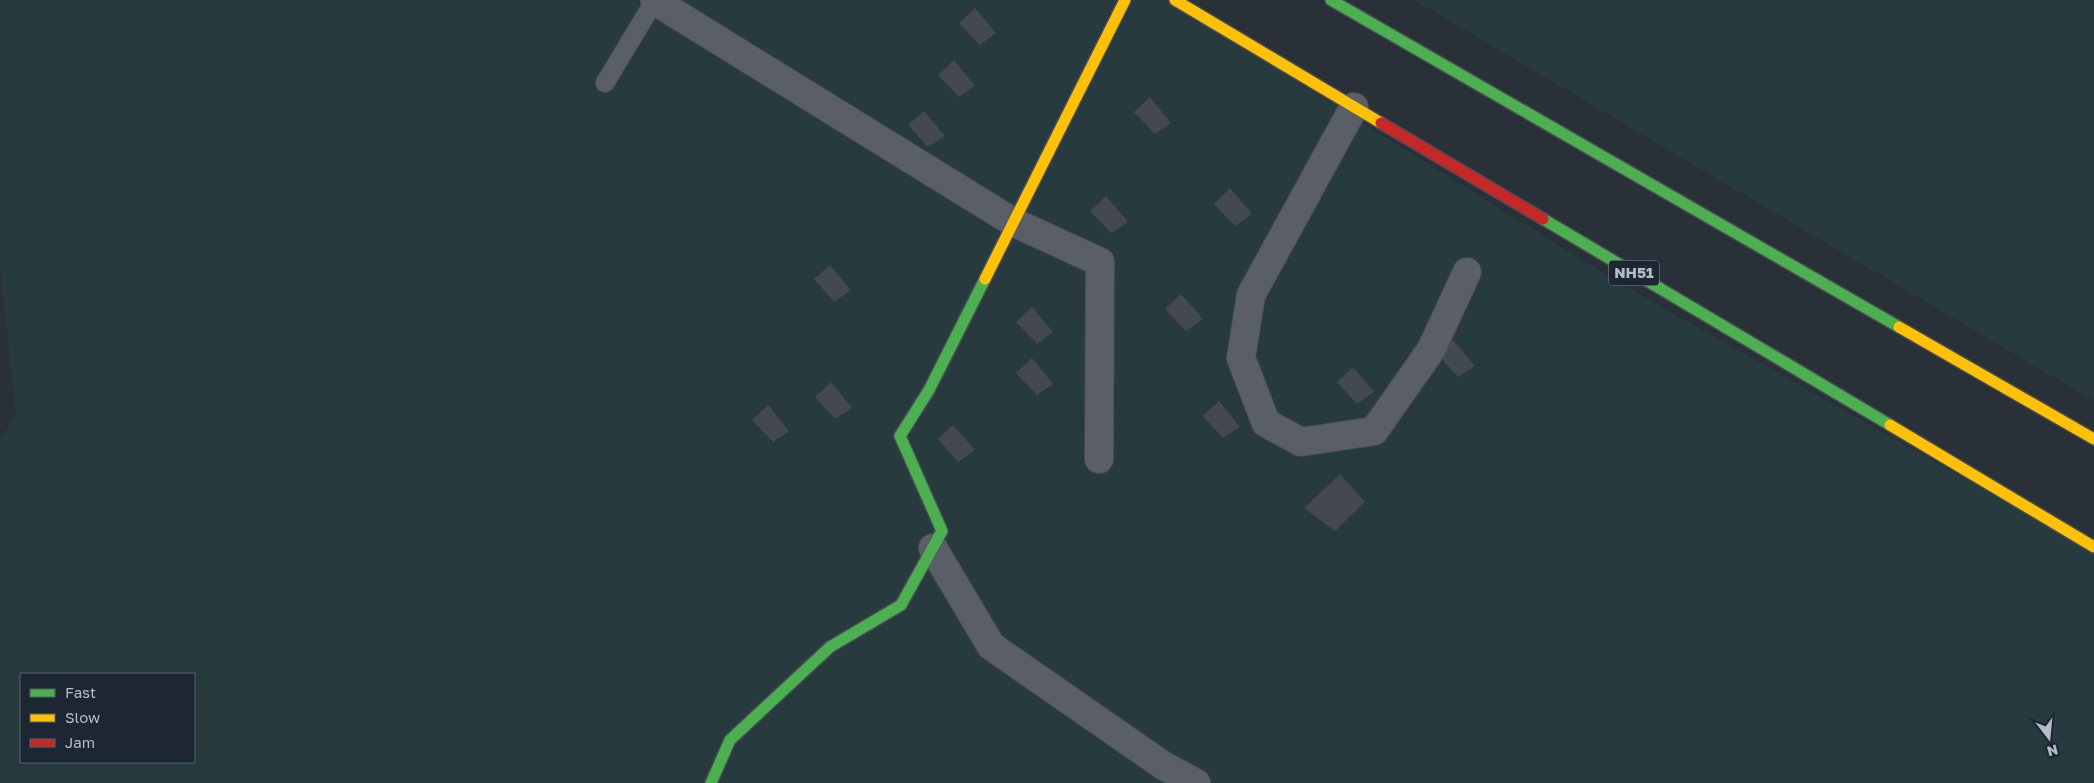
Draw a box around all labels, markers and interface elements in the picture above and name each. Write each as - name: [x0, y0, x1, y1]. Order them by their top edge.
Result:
- road number: NH51: [1609, 260, 1659, 286]
- legend: [20, 673, 195, 763]
- text: Fast: [65, 683, 96, 701]
- text: Slow: [65, 708, 100, 726]
- north arrow: [2024, 713, 2074, 763]
- text: Jam: [65, 733, 95, 751]
- text: N: [2045, 741, 2060, 761]

